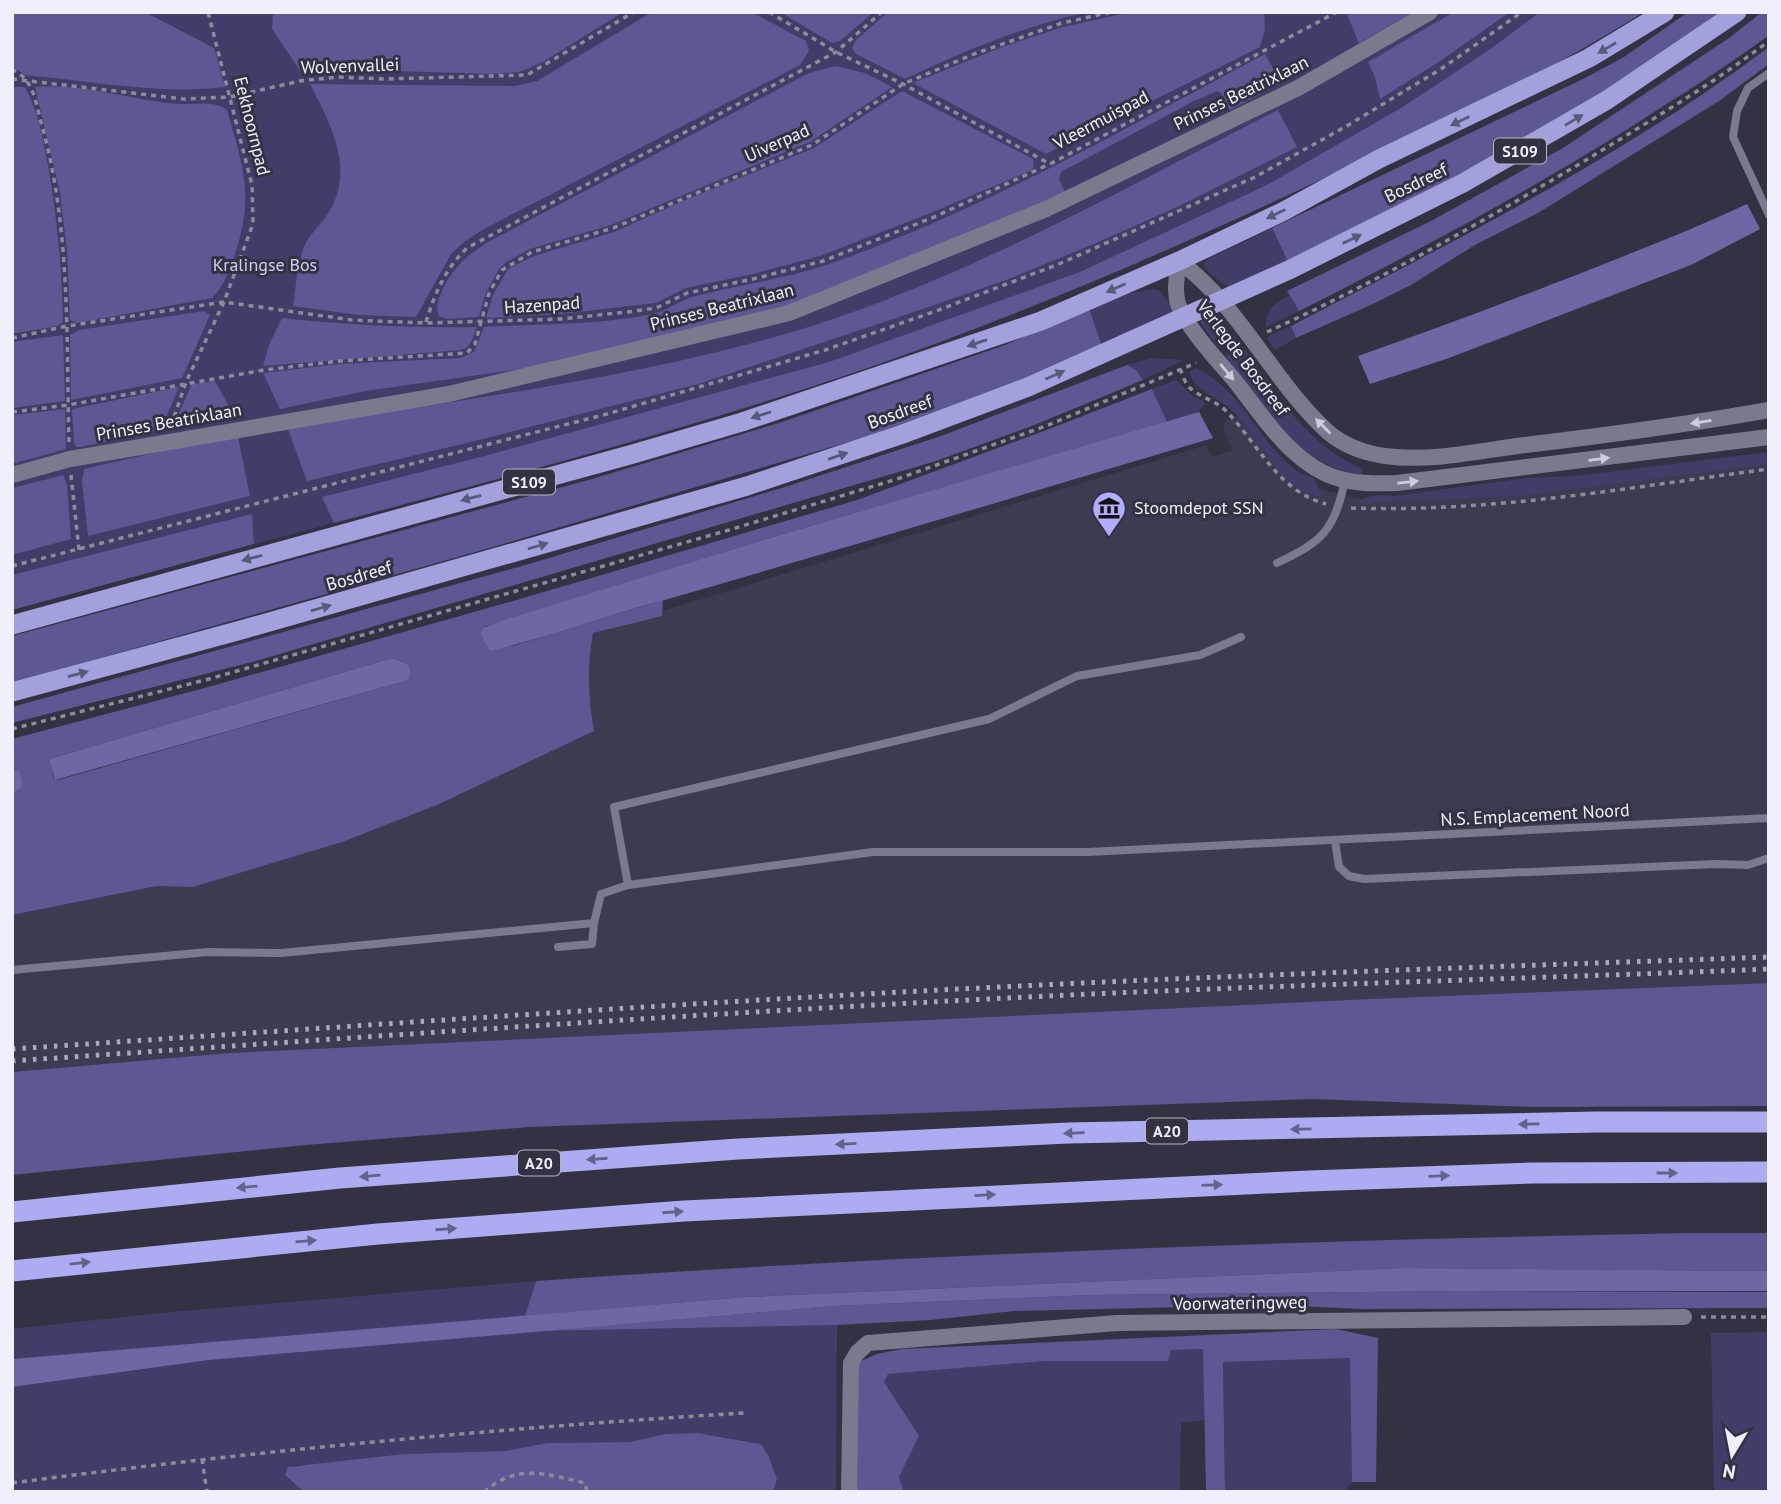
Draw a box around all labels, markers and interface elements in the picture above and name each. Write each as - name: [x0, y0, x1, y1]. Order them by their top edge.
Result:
- one-way arrow: [1597, 42, 1617, 54]
- street label: Prinses Beatrixlaan: [1170, 50, 1312, 135]
- street label: Wolvenvallei: [300, 52, 400, 79]
- street label: Eekhoornpad: [229, 74, 276, 178]
- street label: Vleermuispad: [1048, 85, 1152, 155]
- one-way arrow: [1564, 113, 1583, 126]
- one-way arrow: [1450, 115, 1470, 126]
- street label: Uiverpad: [741, 118, 813, 167]
- road number: S109: [1494, 139, 1546, 164]
- street label: Bosdreef: [1380, 157, 1452, 208]
- one-way arrow: [1266, 209, 1286, 220]
- one-way arrow: [1342, 233, 1362, 244]
- park label: Kralingse Bos: [213, 253, 317, 276]
- street label: Prinses Beatrixlaan: [648, 278, 796, 335]
- one-way arrow: [1106, 282, 1126, 294]
- street label: Hazenpad: [503, 290, 581, 319]
- street label: Verlegde Bosdreef: [1192, 294, 1295, 421]
- one-way arrow: [966, 338, 987, 349]
- one-way arrow: [1219, 363, 1234, 380]
- one-way arrow: [1045, 369, 1066, 380]
- street label: Bosdreef: [864, 389, 937, 434]
- street label: Prinses Beatrixlaan: [94, 397, 243, 446]
- one-way arrow: [750, 411, 771, 421]
- one-way arrow: [1690, 417, 1712, 428]
- one-way arrow: [1315, 418, 1332, 435]
- one-way arrow: [828, 450, 849, 461]
- one-way arrow: [1588, 453, 1610, 464]
- road number: S109: [503, 470, 555, 495]
- one-way arrow: [1397, 476, 1419, 487]
- museum icon: Stoomdepot SSN: [1090, 489, 1128, 538]
- one-way arrow: [460, 493, 482, 504]
- place label: Stoomdepot SSN: [1134, 496, 1264, 519]
- one-way arrow: [528, 541, 549, 551]
- one-way arrow: [241, 553, 262, 563]
- street label: Bosdreef: [323, 555, 396, 596]
- one-way arrow: [311, 602, 333, 613]
- one-way arrow: [67, 668, 89, 679]
- street label: N.S. Emplacement Noord: [1440, 798, 1630, 831]
- one-way arrow: [1517, 1118, 1539, 1130]
- road number: A20: [1146, 1119, 1188, 1144]
- one-way arrow: [1290, 1123, 1312, 1134]
- one-way arrow: [1062, 1128, 1084, 1139]
- one-way arrow: [835, 1139, 857, 1150]
- road number: A20: [518, 1150, 560, 1176]
- one-way arrow: [586, 1154, 608, 1165]
- one-way arrow: [1656, 1167, 1678, 1179]
- one-way arrow: [359, 1171, 381, 1182]
- one-way arrow: [1428, 1171, 1450, 1182]
- one-way arrow: [1201, 1179, 1223, 1190]
- one-way arrow: [236, 1182, 258, 1193]
- one-way arrow: [974, 1190, 996, 1201]
- one-way arrow: [662, 1206, 684, 1217]
- one-way arrow: [435, 1223, 457, 1234]
- one-way arrow: [296, 1235, 318, 1246]
- one-way arrow: [69, 1258, 91, 1269]
- street label: Voorwateringweg: [1172, 1290, 1307, 1315]
- north arrow: [1697, 1420, 1767, 1490]
- text: N: [1721, 1459, 1737, 1485]

